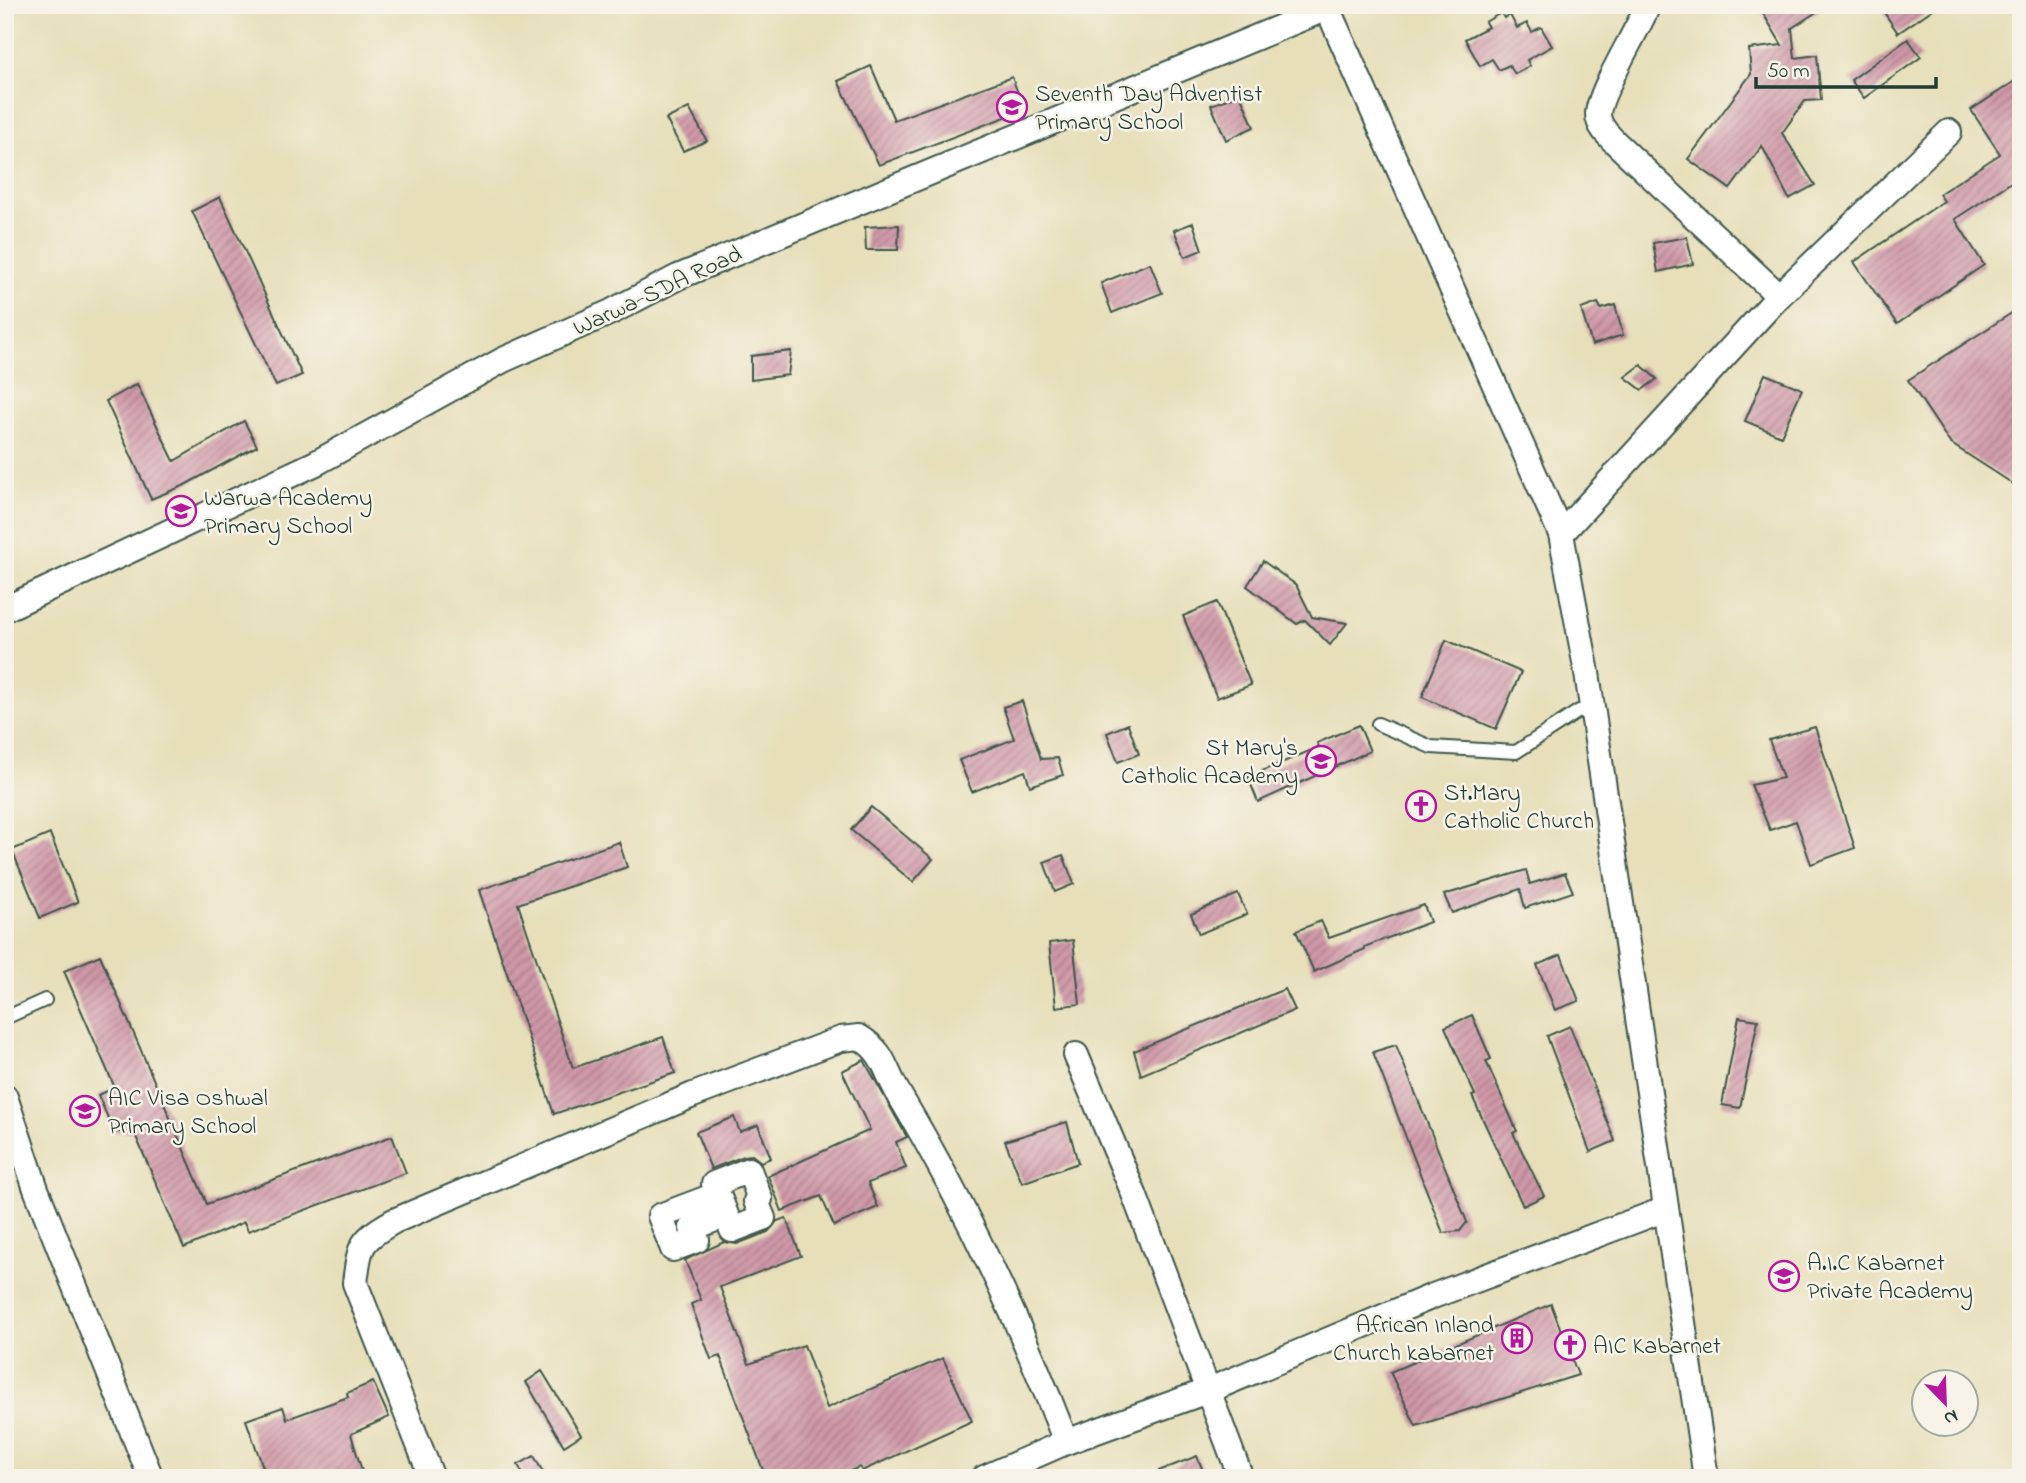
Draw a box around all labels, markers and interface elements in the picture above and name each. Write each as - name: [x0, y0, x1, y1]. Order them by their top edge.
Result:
- scale bar: [1756, 46, 1937, 90]
- text: 50 m: [1767, 57, 1810, 87]
- place label: Seventh Day Adventist Primary School: [1035, 78, 1263, 142]
- school or university icon: Seventh Day Adventist Primary School: [995, 90, 1029, 124]
- street label: Warwa-SDA Road: [568, 238, 749, 347]
- place label: Warwa Academy Primary School: [204, 482, 372, 546]
- school or university icon: Warwa Academy Primary School: [164, 494, 198, 528]
- place label: St Mary's Catholic Academy: [1121, 732, 1298, 796]
- school or university icon: St Mary's Catholic Academy: [1304, 744, 1338, 778]
- place label: St.Mary Catholic Church: [1444, 777, 1594, 840]
- church icon: St.Mary Catholic Church: [1404, 789, 1438, 823]
- place label: AIC Visa Oshwal Primary School: [108, 1082, 268, 1146]
- school or university icon: AIC Visa Oshwal Primary School: [68, 1094, 102, 1128]
- place label: A.I.C Kabarnet Private Academy: [1807, 1247, 1973, 1311]
- school or university icon: A.I.C Kabarnet Private Academy: [1767, 1259, 1801, 1293]
- place label: African Inland Church kabarnet: [1333, 1309, 1495, 1372]
- building icon: African Inland Church kabarnet: [1500, 1321, 1534, 1355]
- church icon: AIC Kabarnet: [1553, 1328, 1587, 1362]
- place label: AIC Kabarnet: [1593, 1330, 1721, 1365]
- north arrow: [1910, 1368, 1980, 1438]
- text: N: [1939, 1401, 1962, 1431]

